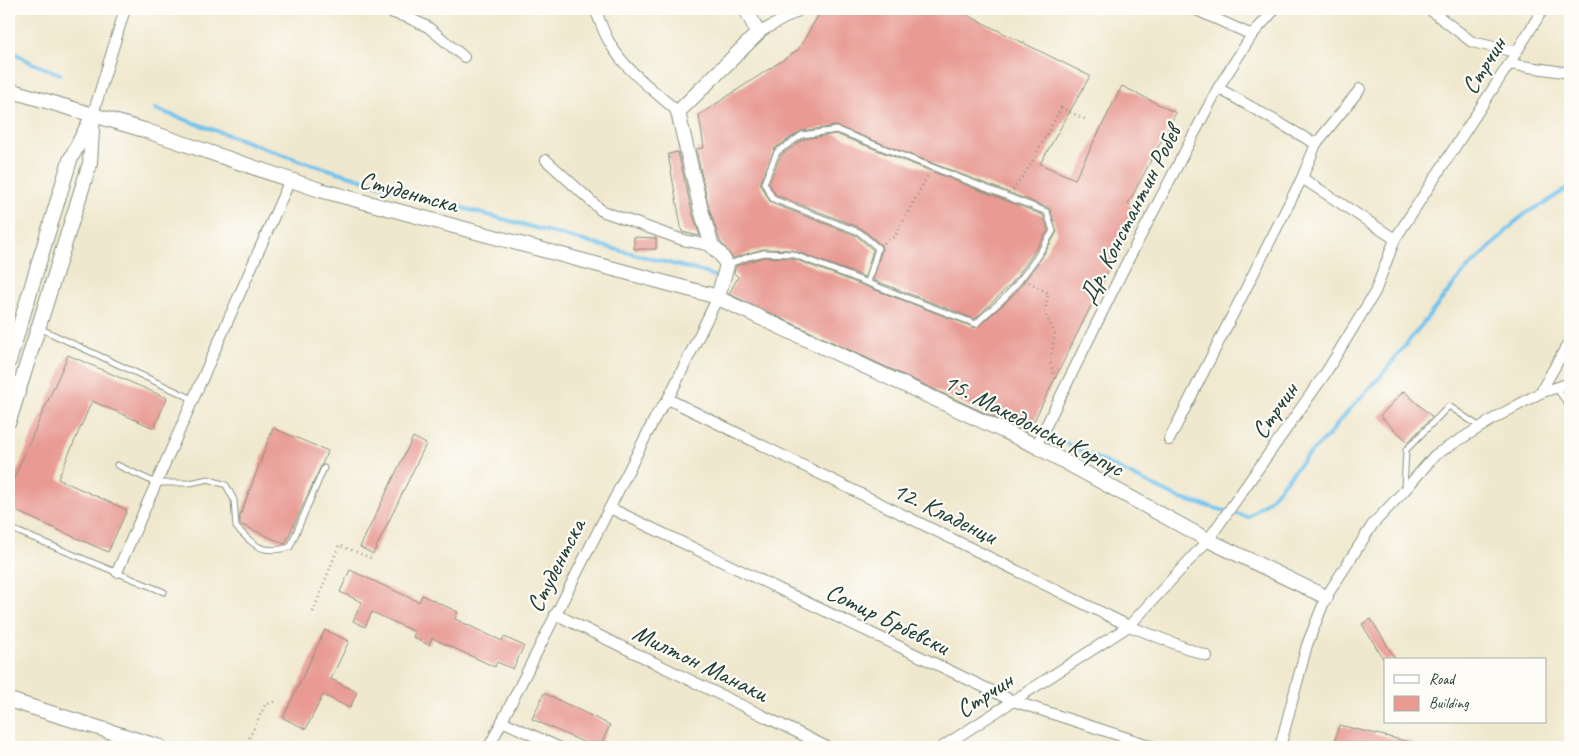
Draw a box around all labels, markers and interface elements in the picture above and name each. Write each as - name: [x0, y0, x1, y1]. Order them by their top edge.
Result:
- street label: Стрчин: [1454, 29, 1515, 100]
- street label: Др. Константин Робев: [1071, 116, 1191, 309]
- street label: Студентска: [356, 163, 464, 221]
- street label: 15. Македонски Корпус: [938, 366, 1130, 485]
- street label: Стрчин: [1244, 375, 1307, 445]
- street label: 12. Кладенци: [887, 474, 1004, 553]
- street label: Студентска: [519, 511, 594, 618]
- street label: Сотир Брбевски: [821, 575, 956, 663]
- street label: Милтон Манаки: [628, 616, 775, 710]
- legend: [1384, 658, 1546, 724]
- street label: Стрчин: [950, 664, 1021, 725]
- text: Road: [1429, 670, 1456, 689]
- text: Building: [1429, 694, 1469, 713]

